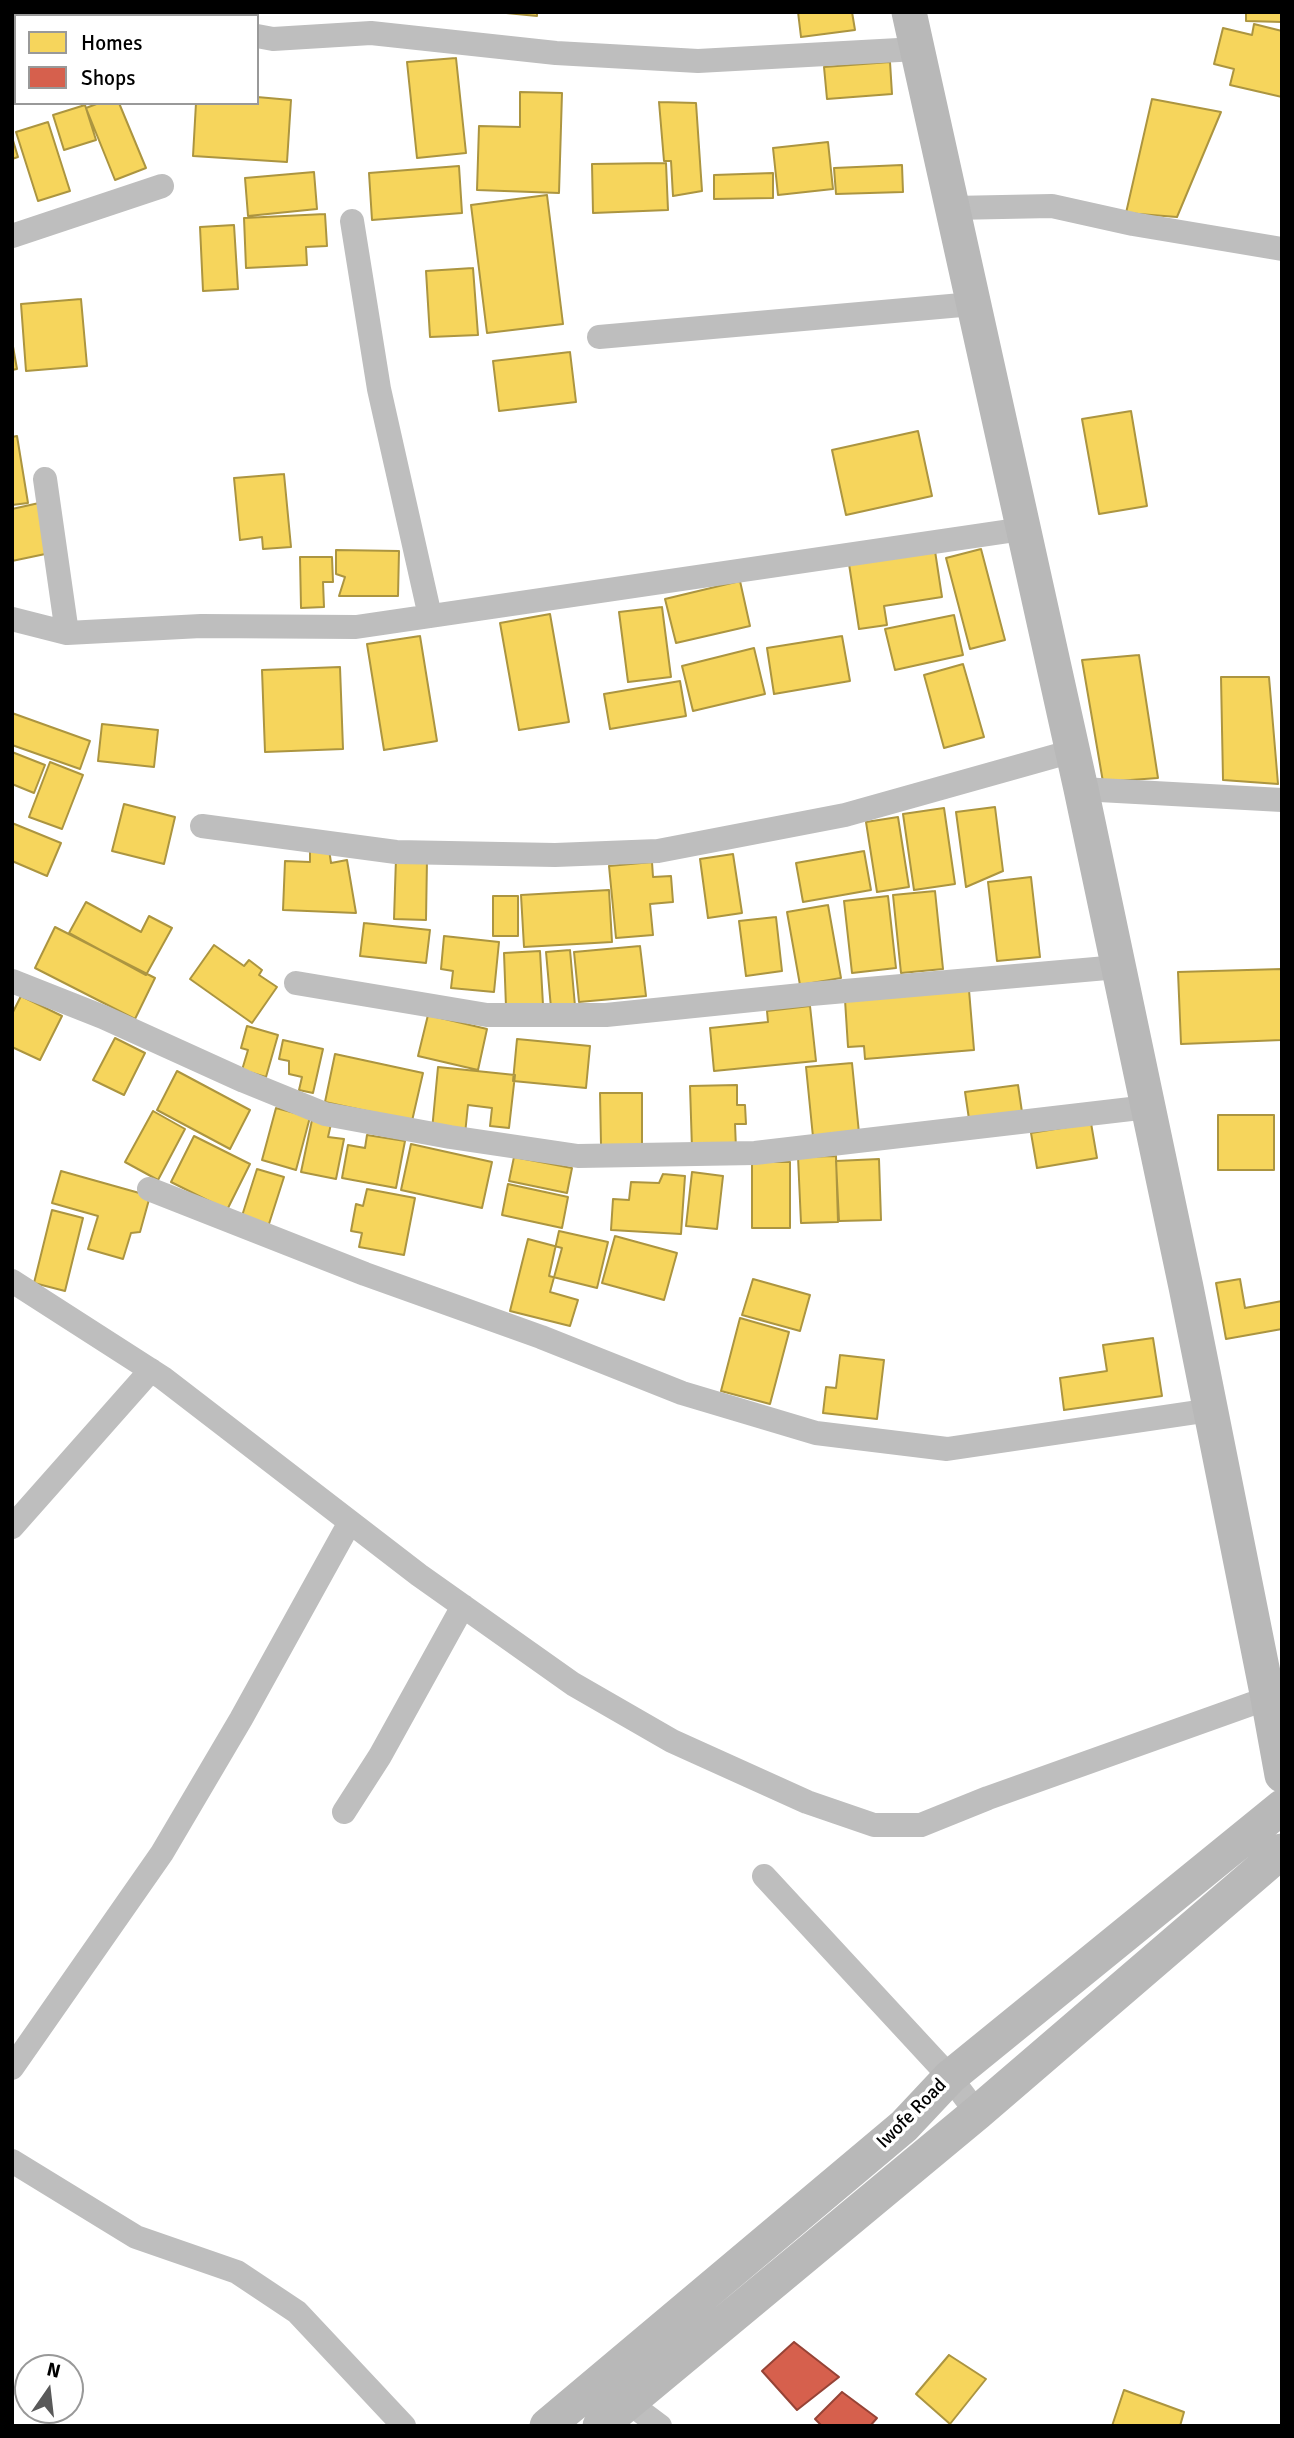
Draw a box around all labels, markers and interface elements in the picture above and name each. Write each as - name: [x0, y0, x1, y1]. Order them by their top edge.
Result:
- legend: [14, 14, 259, 105]
- text: Homes: [81, 30, 143, 56]
- text: Shops: [81, 65, 135, 91]
- street label: Iwofe Road: [872, 2074, 952, 2154]
- north arrow: [14, 2354, 84, 2424]
- text: N: [44, 2357, 63, 2384]

